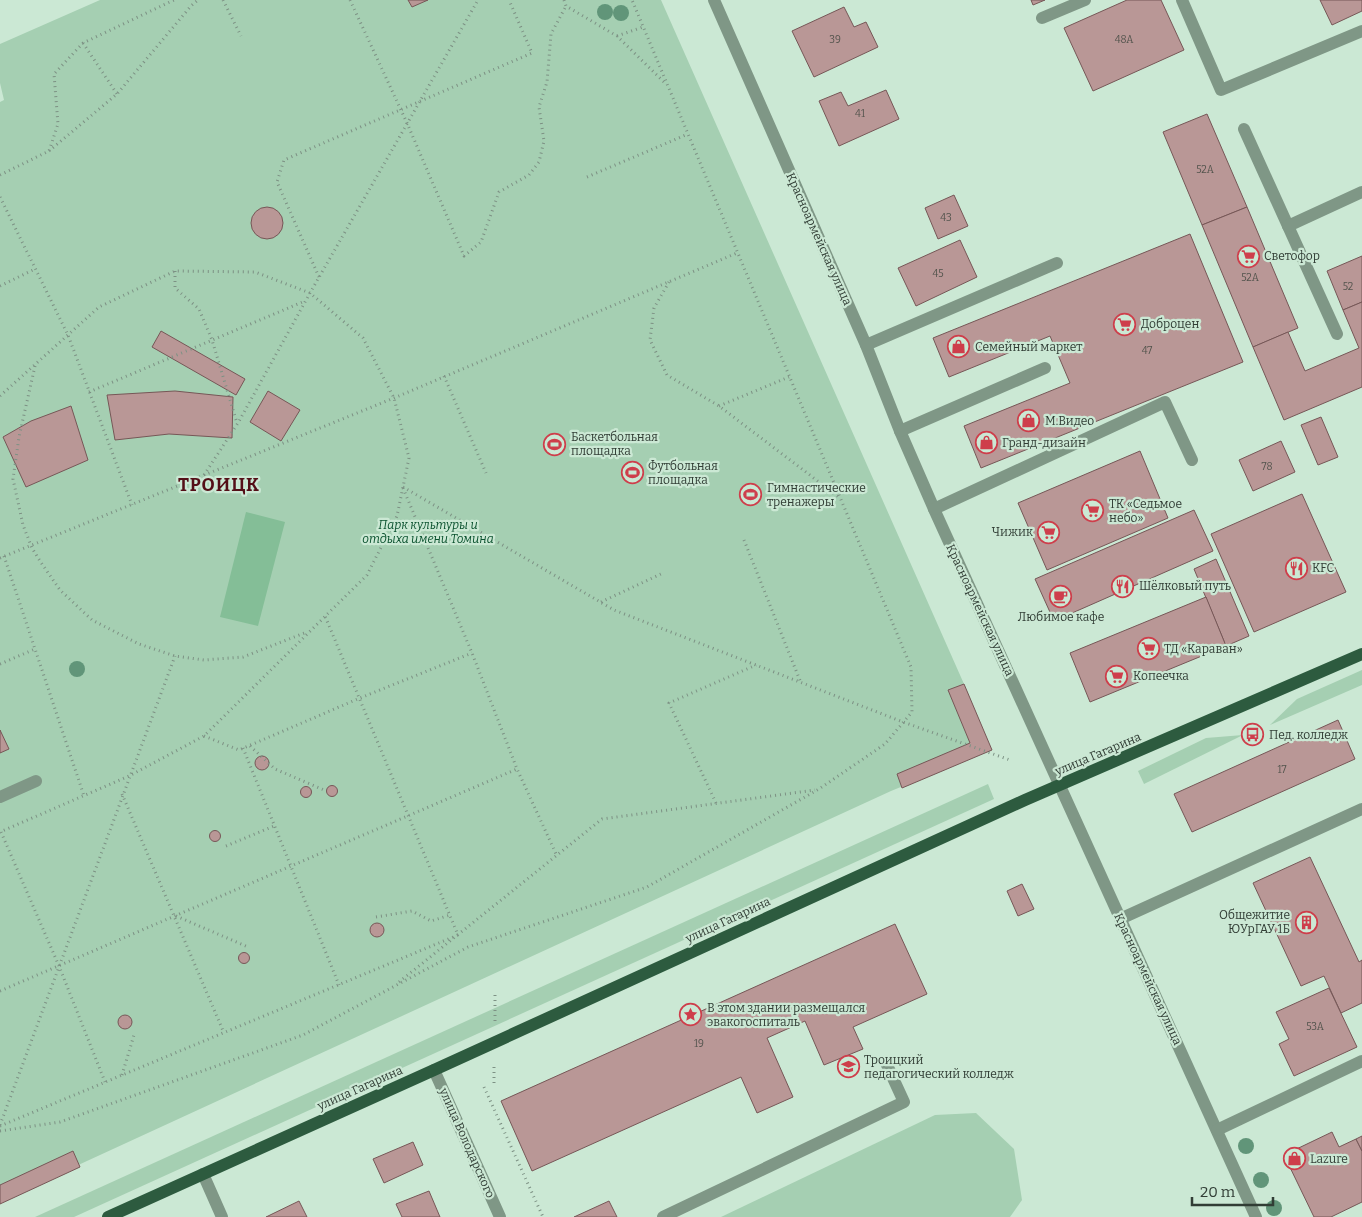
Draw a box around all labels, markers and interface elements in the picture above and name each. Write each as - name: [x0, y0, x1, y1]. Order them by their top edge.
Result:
- house number: 39: [829, 34, 841, 46]
- house number: 48А: [1115, 34, 1134, 46]
- house number: 41: [855, 108, 865, 120]
- house number: 52А: [1196, 164, 1215, 176]
- street label: Красноармейская улица: [783, 170, 855, 308]
- house number: 43: [940, 212, 952, 224]
- supermarket icon: Светофор: [1236, 244, 1260, 268]
- place label: Светофор: [1264, 249, 1320, 263]
- house number: 45: [932, 268, 944, 280]
- house number: 52А: [1241, 272, 1260, 284]
- house number: 52: [1343, 281, 1353, 293]
- supermarket icon: Доброцен: [1113, 312, 1137, 336]
- place label: Доброцен: [1141, 317, 1199, 331]
- shop icon: Семейный маркет: [947, 335, 971, 359]
- place label: Семейный маркет: [975, 340, 1082, 354]
- house number: 47: [1142, 345, 1152, 357]
- shop icon: М.Видео: [1017, 409, 1041, 433]
- place label: М.Видео: [1045, 414, 1094, 428]
- place label: Баскетбольная площадка: [571, 430, 658, 458]
- shop icon: Гранд-дизайн: [974, 431, 998, 455]
- sports icon: Баскетбольная площадка: [543, 432, 567, 456]
- place label: Гранд-дизайн: [1002, 436, 1086, 450]
- place label: Футбольная площадка: [648, 459, 718, 487]
- sports icon: Футбольная площадка: [620, 461, 644, 485]
- house number: 78: [1262, 461, 1272, 473]
- district label: ТРОИЦК: [178, 474, 260, 496]
- place label: Гимнастические тренажеры: [767, 481, 866, 509]
- sports icon: Гимнастические тренажеры: [739, 483, 763, 507]
- place label: ТК «Седьмое небо»: [1109, 497, 1182, 525]
- supermarket icon: ТК «Седьмое небо»: [1081, 499, 1105, 523]
- park label: Парк культуры и отдыха имени Томина: [362, 518, 494, 546]
- supermarket icon: Чижик: [1037, 520, 1061, 544]
- place label: Чижик: [992, 525, 1033, 539]
- street label: Красноармейская улица: [943, 542, 1017, 679]
- restaurant icon: KFC: [1284, 556, 1308, 580]
- place label: KFC: [1312, 561, 1335, 575]
- restaurant icon: Шёлковый путь: [1111, 574, 1135, 598]
- place label: Шёлковый путь: [1139, 579, 1231, 593]
- cafe icon: Любимое кафе: [1049, 584, 1073, 608]
- place label: Любимое кафе: [1018, 610, 1104, 624]
- supermarket icon: ТД «Караван»: [1136, 637, 1160, 661]
- place label: ТД «Караван»: [1164, 642, 1243, 656]
- supermarket icon: Копеечка: [1105, 664, 1129, 688]
- place label: Копеечка: [1133, 669, 1189, 683]
- bus stop icon: Пед. колледж: [1241, 723, 1265, 747]
- place label: Пед. колледж: [1269, 728, 1348, 742]
- street label: улица Гагарина: [1052, 729, 1143, 779]
- house number: 17: [1278, 764, 1286, 776]
- street label: улица Гагарина: [683, 894, 773, 946]
- place label: Общежитие ЮУрГАУ 1Б: [1219, 908, 1290, 936]
- building icon: Общежитие ЮУрГАУ 1Б: [1294, 910, 1318, 934]
- street label: Красноармейская улица: [1111, 911, 1185, 1048]
- place label: В этом здании размещался эвакогоспиталь: [707, 1001, 866, 1029]
- place icon: В этом здании размещался эвакогоспиталь: [679, 1003, 703, 1027]
- house number: 53А: [1306, 1021, 1325, 1033]
- house number: 19: [694, 1038, 704, 1050]
- place label: Троицкий педагогический колледж: [864, 1053, 1014, 1081]
- school or university icon: Троицкий педагогический колледж: [836, 1055, 860, 1079]
- street label: улица Гагарина: [314, 1063, 405, 1113]
- street label: улица Володарского: [436, 1085, 498, 1200]
- shop icon: Lazure: [1282, 1147, 1306, 1171]
- place label: Lazure: [1310, 1152, 1348, 1166]
- scale bar: [1192, 1174, 1273, 1206]
- text: 20 m: [1200, 1183, 1236, 1201]

